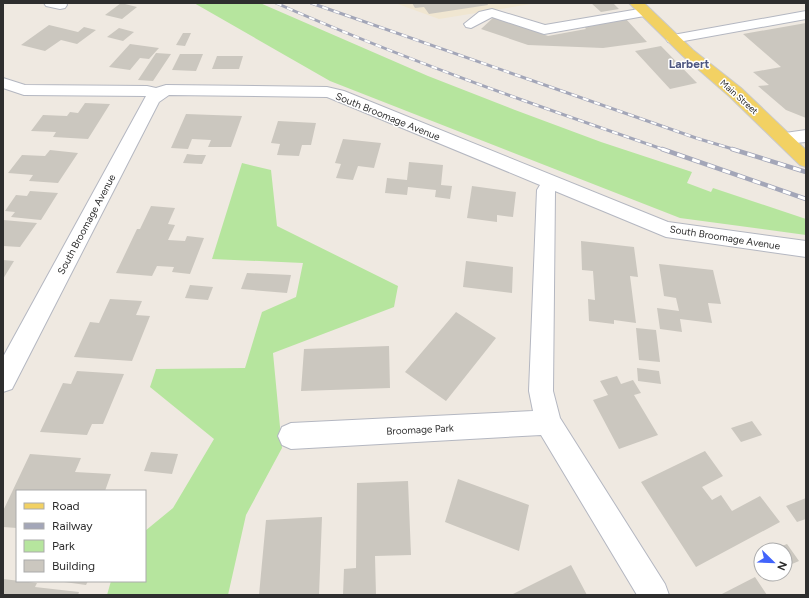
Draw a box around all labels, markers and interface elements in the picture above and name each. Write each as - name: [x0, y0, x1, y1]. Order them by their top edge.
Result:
- district label: Larbert: [669, 57, 709, 71]
- street label: Main Street: [718, 77, 761, 117]
- street label: South Broomage Avenue: [334, 90, 443, 144]
- street label: South Broomage Avenue: [54, 171, 119, 277]
- street label: South Broomage Avenue: [669, 222, 782, 253]
- street label: Broomage Park: [386, 421, 454, 438]
- legend: [16, 490, 146, 582]
- text: Road: [52, 499, 80, 513]
- text: Railway: [52, 519, 93, 533]
- text: Park: [52, 539, 75, 553]
- north arrow: [753, 542, 793, 582]
- text: Building: [52, 559, 95, 573]
- text: N: [774, 559, 789, 572]

